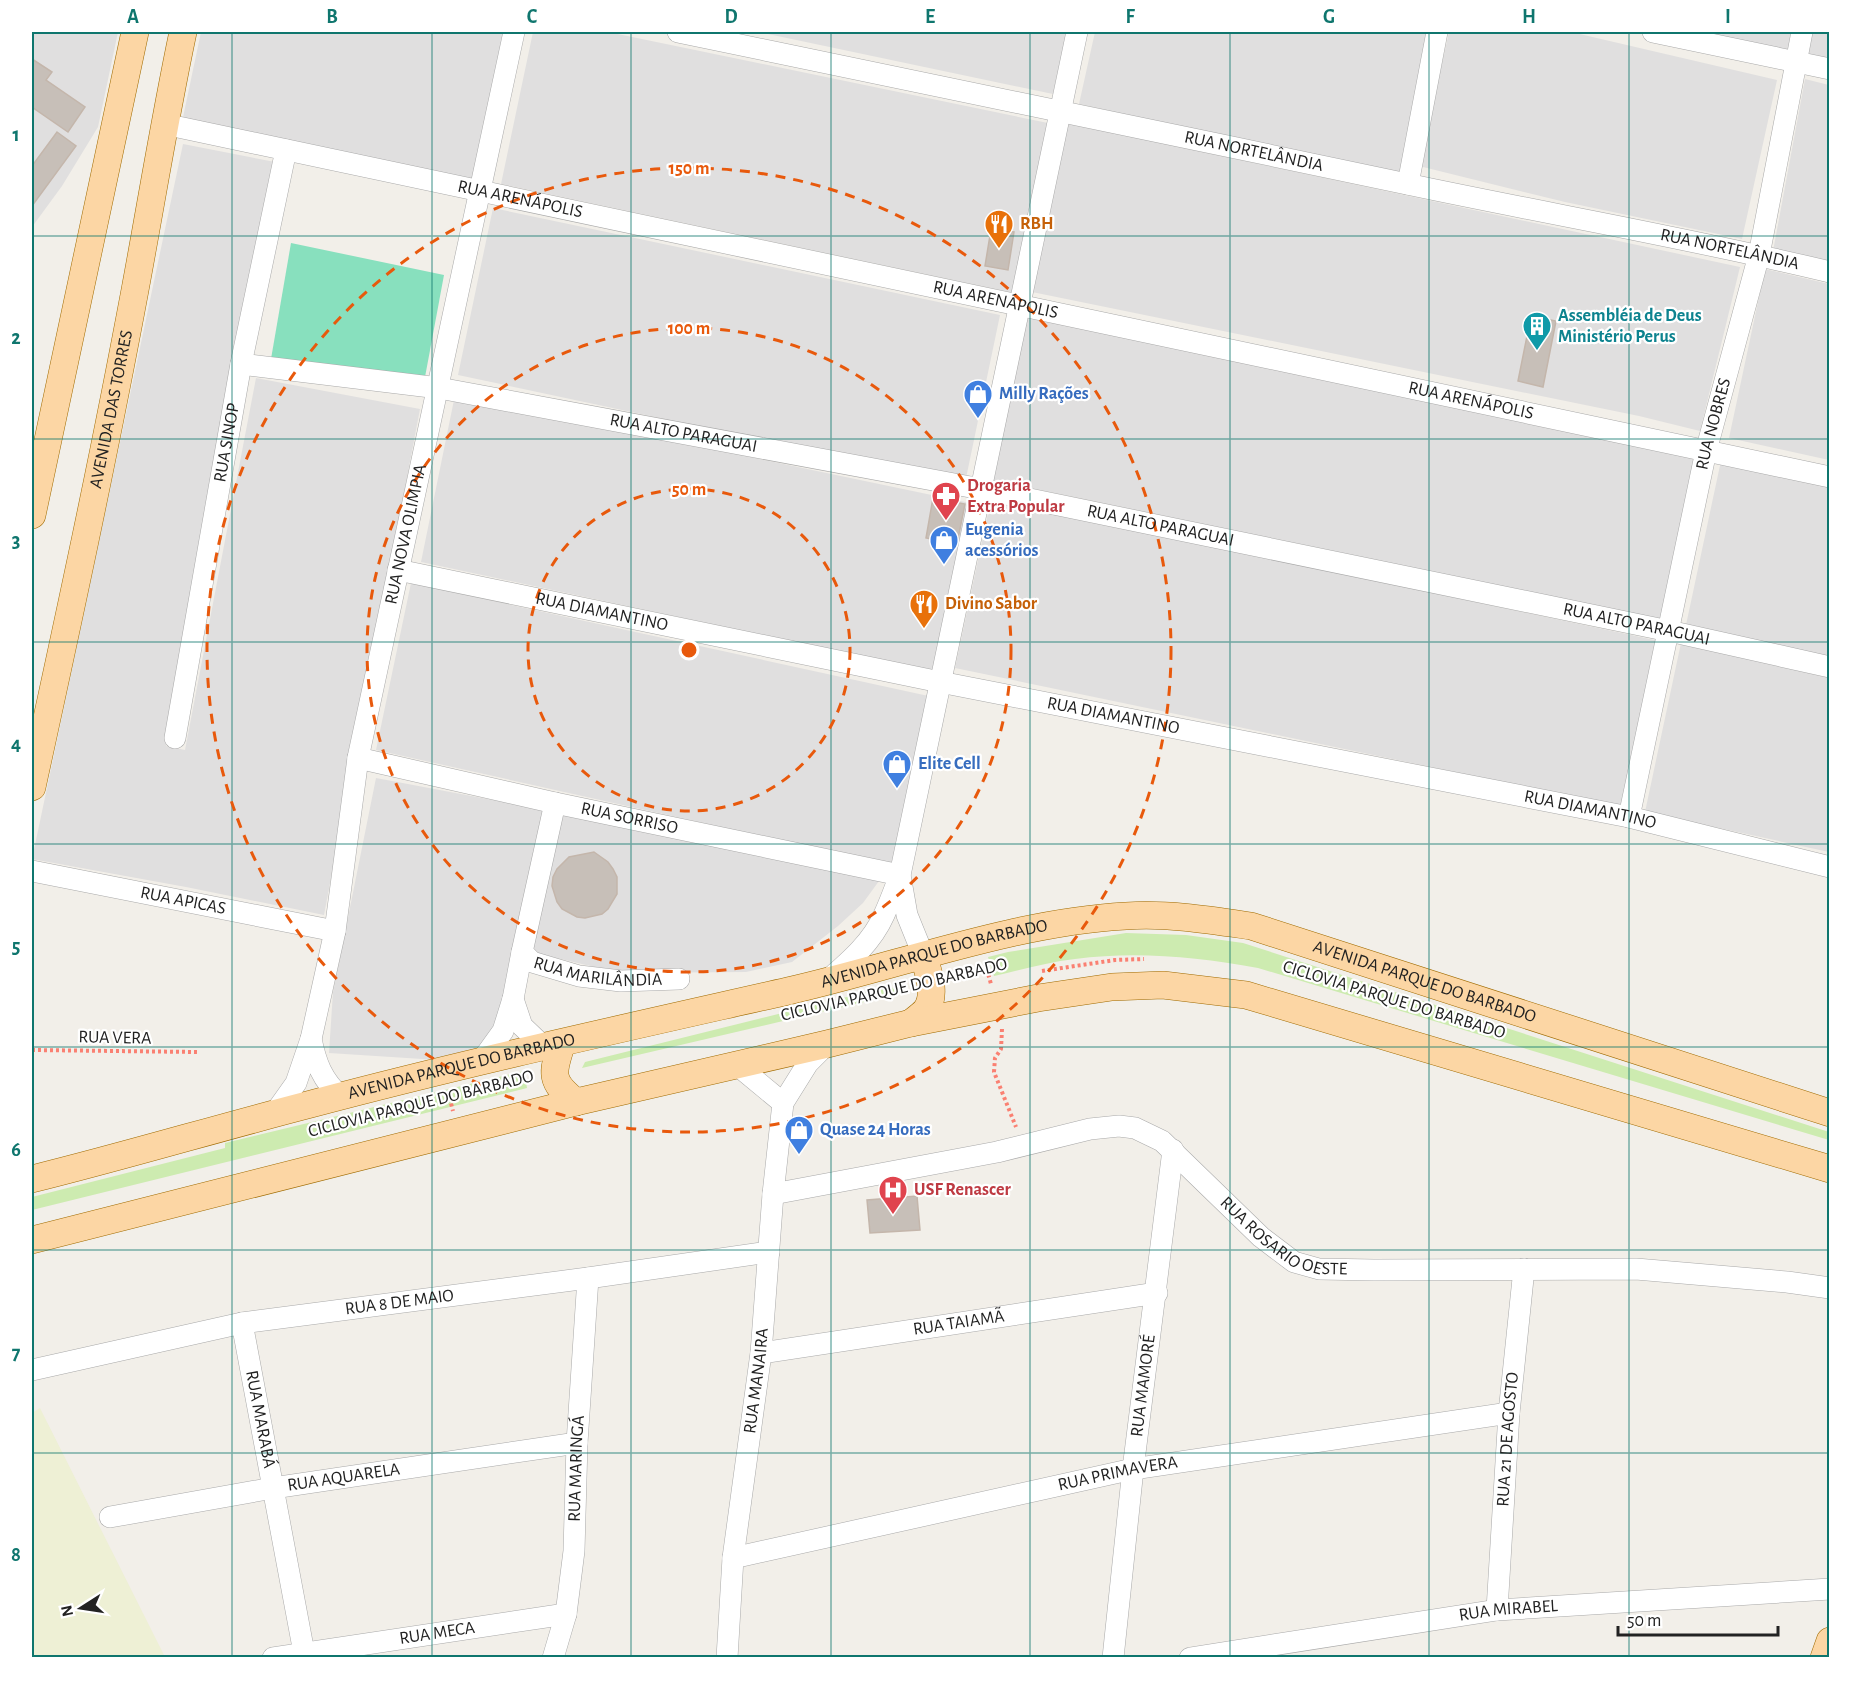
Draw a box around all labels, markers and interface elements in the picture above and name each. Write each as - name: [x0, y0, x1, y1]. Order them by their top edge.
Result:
- text: A: [127, 7, 139, 27]
- text: B: [326, 7, 338, 27]
- text: C: [527, 7, 538, 27]
- text: D: [724, 7, 738, 27]
- text: E: [925, 7, 935, 27]
- text: F: [1125, 7, 1135, 27]
- text: G: [1323, 7, 1335, 27]
- text: H: [1522, 7, 1536, 27]
- text: I: [1725, 7, 1731, 27]
- text: 1: [12, 125, 20, 145]
- street label: RUA NORTELÂNDIA: [1183, 128, 1325, 175]
- text: 150 m: [669, 160, 709, 178]
- street label: RUA ARENÁPOLIS: [456, 177, 584, 221]
- restaurant icon: RBH: [983, 208, 1015, 250]
- place label: RBH: [1020, 215, 1054, 233]
- street label: RUA NORTELÂNDIA: [1659, 226, 1801, 273]
- street label: RUA ARENÁPOLIS: [931, 278, 1060, 322]
- place label: Assembléia de Deus Ministério Perus: [1558, 307, 1702, 346]
- building icon: Assembléia de Deus Ministério Perus: [1521, 310, 1553, 352]
- text: 100 m: [668, 320, 710, 338]
- text: 2: [11, 328, 21, 348]
- street label: AVENIDA DAS TORRES: [87, 329, 136, 490]
- street label: RUA NOBRES: [1693, 376, 1734, 472]
- shop icon: Milly Rações: [962, 378, 994, 420]
- street label: RUA ARENÁPOLIS: [1407, 379, 1535, 423]
- place label: Milly Rações: [999, 385, 1089, 403]
- street label: RUA SINOP: [211, 402, 243, 484]
- street label: RUA ALTO PARAGUAI: [608, 411, 759, 456]
- street label: RUA NOVA OLIMPIA: [382, 462, 430, 606]
- place label: Drogaria Extra Popular: [967, 477, 1065, 516]
- pharmacy icon: Drogaria Extra Popular: [930, 480, 962, 522]
- text: 50 m: [672, 481, 706, 499]
- street label: RUA ALTO PARAGUAI: [1085, 502, 1236, 550]
- place label: Eugenia acessórios: [965, 521, 1039, 560]
- shop icon: Eugenia acessórios: [928, 524, 960, 566]
- text: 3: [12, 531, 20, 551]
- restaurant icon: Divino Sabor: [908, 588, 940, 630]
- street label: RUA DIAMANTINO: [534, 590, 669, 635]
- place label: Divino Sabor: [945, 595, 1038, 613]
- street label: RUA ALTO PARAGUAI: [1561, 600, 1711, 649]
- centre of rings: [679, 640, 699, 660]
- street label: RUA DIAMANTINO: [1045, 694, 1181, 738]
- text: 4: [11, 734, 21, 754]
- shop icon: Elite Cell: [881, 748, 913, 790]
- place label: Elite Cell: [918, 755, 981, 773]
- street label: RUA DIAMANTINO: [1522, 788, 1658, 832]
- street label: RUA SORRISO: [579, 800, 679, 837]
- street label: RUA APICAS: [139, 884, 227, 918]
- street label: AVENIDA PARQUE DO BARBADO: [819, 917, 1049, 992]
- text: 5: [12, 937, 20, 957]
- street label: AVENIDA PARQUE DO BARBADO: [1311, 938, 1538, 1026]
- street label: RUA MARILÂNDIA: [531, 954, 663, 990]
- street label: CICLOVIA PARQUE DO BARBADO: [779, 955, 1009, 1025]
- street label: CICLOVIA PARQUE DO BARBADO: [1280, 957, 1508, 1043]
- street label: RUA VERA: [78, 1028, 152, 1048]
- street label: AVENIDA PARQUE DO BARBADO: [346, 1031, 577, 1103]
- street label: CICLOVIA PARQUE DO BARBADO: [306, 1067, 536, 1141]
- shop icon: Quase 24 Horas: [783, 1114, 815, 1156]
- place label: Quase 24 Horas: [820, 1121, 931, 1139]
- text: 6: [11, 1140, 21, 1160]
- hospital icon: USF Renascer: [877, 1174, 909, 1216]
- place label: USF Renascer: [914, 1181, 1011, 1199]
- street label: RUA ROSARIO OESTE: [1216, 1193, 1348, 1279]
- street label: RUA 8 DE MAIO: [344, 1287, 455, 1318]
- street label: RUA TAIAMÃ: [912, 1304, 1006, 1339]
- street label: RUA MANAIRA: [741, 1327, 772, 1435]
- street label: RUA MAMORÉ: [1128, 1333, 1159, 1438]
- text: 7: [12, 1343, 21, 1363]
- street label: RUA MARABÁ: [242, 1369, 281, 1470]
- street label: RUA 21 DE AGOSTO: [1494, 1371, 1522, 1507]
- street label: RUA MARINGÁ: [566, 1414, 588, 1522]
- street label: RUA PRIMAVERA: [1056, 1453, 1179, 1494]
- street label: RUA AQUARELA: [286, 1460, 402, 1495]
- text: 8: [11, 1545, 21, 1565]
- north arrow: [51, 1578, 111, 1638]
- street label: RUA MIRABEL: [1458, 1597, 1559, 1625]
- scale bar: [1618, 1599, 1778, 1637]
- text: N: [58, 1604, 76, 1618]
- text: 50 m: [1627, 1612, 1661, 1630]
- street label: RUA MECA: [398, 1619, 477, 1648]

